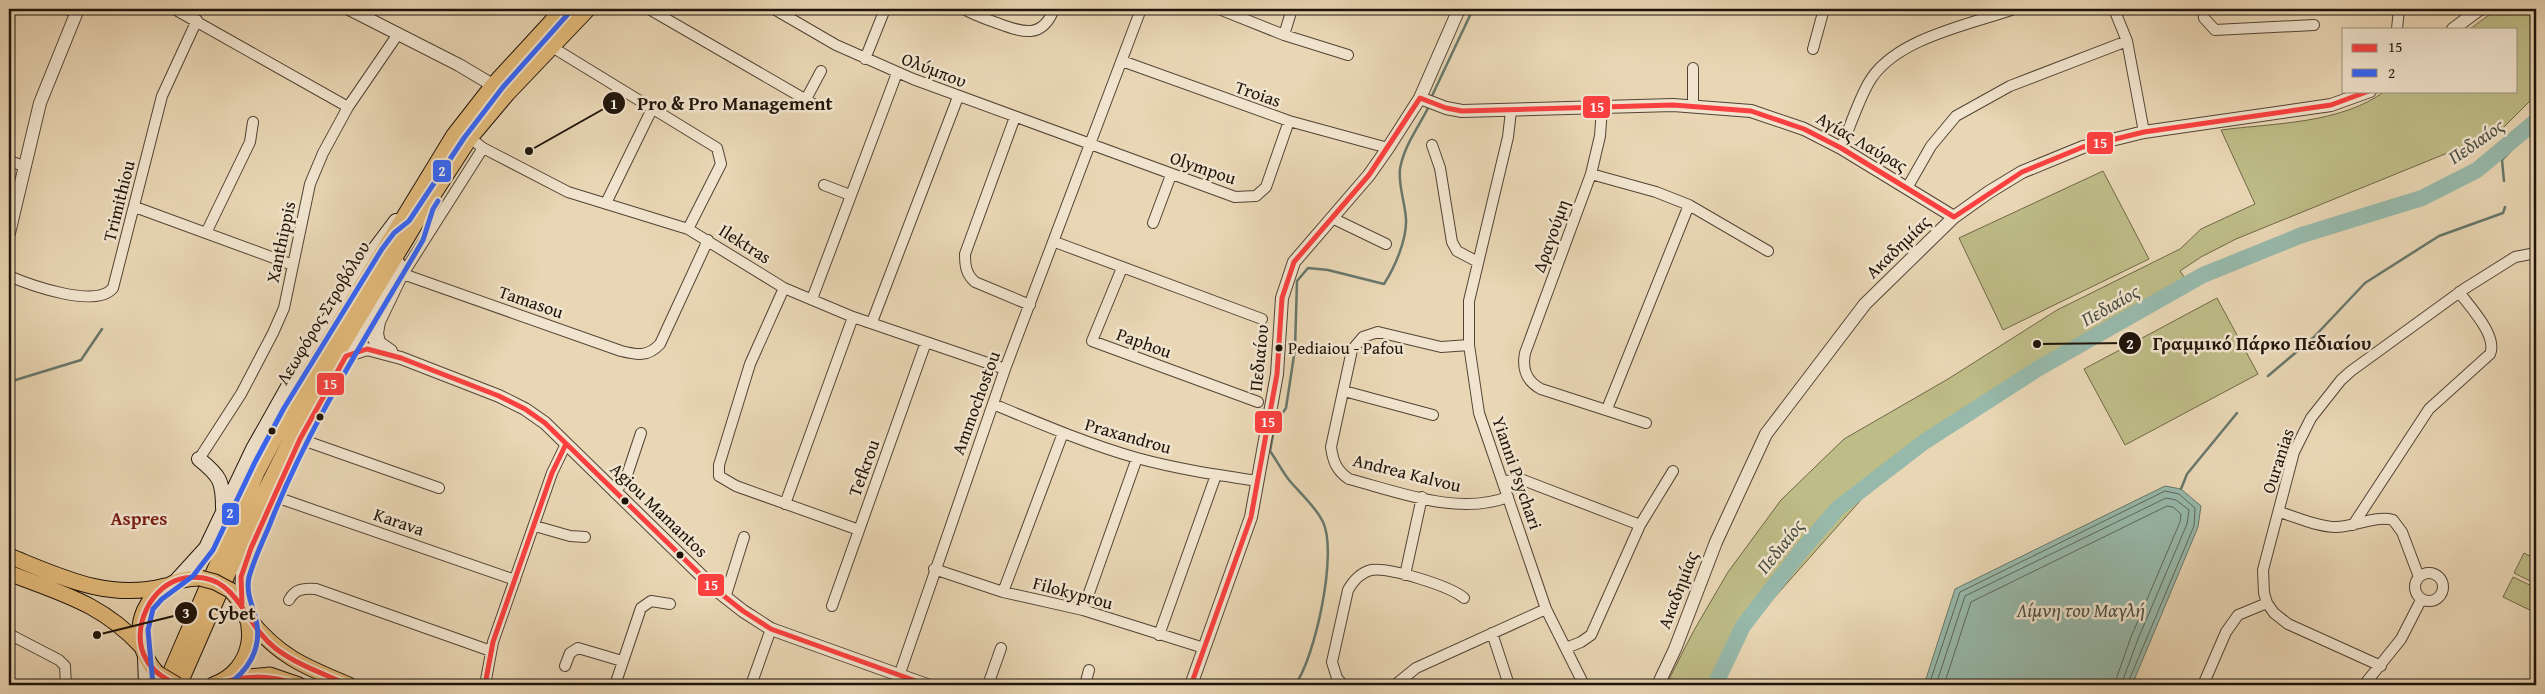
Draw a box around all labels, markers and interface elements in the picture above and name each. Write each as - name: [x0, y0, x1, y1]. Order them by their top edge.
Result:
- legend: [2342, 28, 2518, 92]
- text: 15: [2388, 36, 2402, 57]
- street label: Ολύμπου: [898, 45, 971, 94]
- text: 2: [2388, 62, 2395, 83]
- street label: Troias: [1231, 73, 1285, 114]
- callout: Pro & Pro Management: [602, 86, 842, 120]
- text: Pro & Pro Management: [637, 89, 834, 117]
- text: 1: [610, 93, 618, 114]
- line badge: 15: [1582, 95, 1611, 119]
- text: 15: [1590, 97, 1604, 117]
- street label: Αγίας Λαύρας: [1812, 105, 1913, 179]
- water label: Πεδιαίος: [2441, 111, 2510, 171]
- line badge: 15: [2086, 131, 2114, 155]
- text: 15: [2093, 133, 2107, 153]
- street label: Olympou: [1166, 144, 1240, 191]
- street label: Trimithiou: [95, 157, 142, 244]
- line badge: 2: [432, 159, 452, 183]
- text: 2: [438, 161, 446, 181]
- street label: Δραγούμη: [1525, 196, 1576, 276]
- street label: Xanthippis: [259, 199, 302, 285]
- street label: Ακαδημίας: [1859, 208, 1937, 285]
- street label: Ilektras: [714, 217, 777, 270]
- street label: Λεωφόρος Στροβόλου: [269, 236, 376, 390]
- water label: Πεδιαίος: [2075, 277, 2145, 333]
- street label: Tamasou: [495, 278, 568, 325]
- street label: Paphou: [1113, 320, 1176, 365]
- street label: Πεδιαίου: [1242, 323, 1275, 393]
- callout: Γραμμικό Πάρκο Πεδιαίου: [2117, 326, 2381, 360]
- text: Γραμμικό Πάρκο Πεδιαίου: [2153, 329, 2371, 357]
- text: 2: [2126, 333, 2134, 354]
- place label: Pediaiou - Pafou: [1288, 335, 1404, 360]
- marker: Pediaiou - Pafou: [1274, 343, 1284, 353]
- street label: Ammochostou: [944, 347, 1007, 459]
- line badge: 15: [316, 372, 345, 396]
- text: 15: [323, 374, 337, 394]
- street label: Praxandrou: [1082, 410, 1175, 461]
- line badge: 15: [1254, 410, 1283, 434]
- unlabelled marker: [315, 412, 325, 422]
- text: 15: [1261, 412, 1275, 432]
- street label: Yianni Psychari: [1485, 413, 1549, 533]
- street label: Ouranias: [2254, 425, 2301, 497]
- unlabelled marker: [267, 426, 277, 436]
- street label: Tefkrou: [841, 435, 886, 500]
- street label: Andrea Kalvou: [1350, 446, 1464, 499]
- street label: Agiou Mamantos: [604, 456, 714, 563]
- unlabelled marker: [620, 496, 630, 506]
- street label: Karava: [370, 500, 428, 543]
- line badge: 2: [221, 502, 240, 526]
- text: 2: [226, 503, 234, 523]
- district label: Aspres: [110, 504, 168, 532]
- water label: Πεδιαίος: [1749, 512, 1811, 580]
- street label: Ακαδημίας: [1650, 547, 1705, 633]
- unlabelled marker: [675, 550, 685, 560]
- street label: Filokyprou: [1030, 569, 1116, 616]
- line badge: 15: [697, 573, 725, 597]
- text: 15: [704, 575, 718, 595]
- callout: Cybet: [173, 596, 265, 630]
- water label: Λίμνη του Μαγλή: [2016, 596, 2146, 624]
- text: Cybet: [208, 599, 257, 627]
- text: 3: [182, 602, 190, 623]

